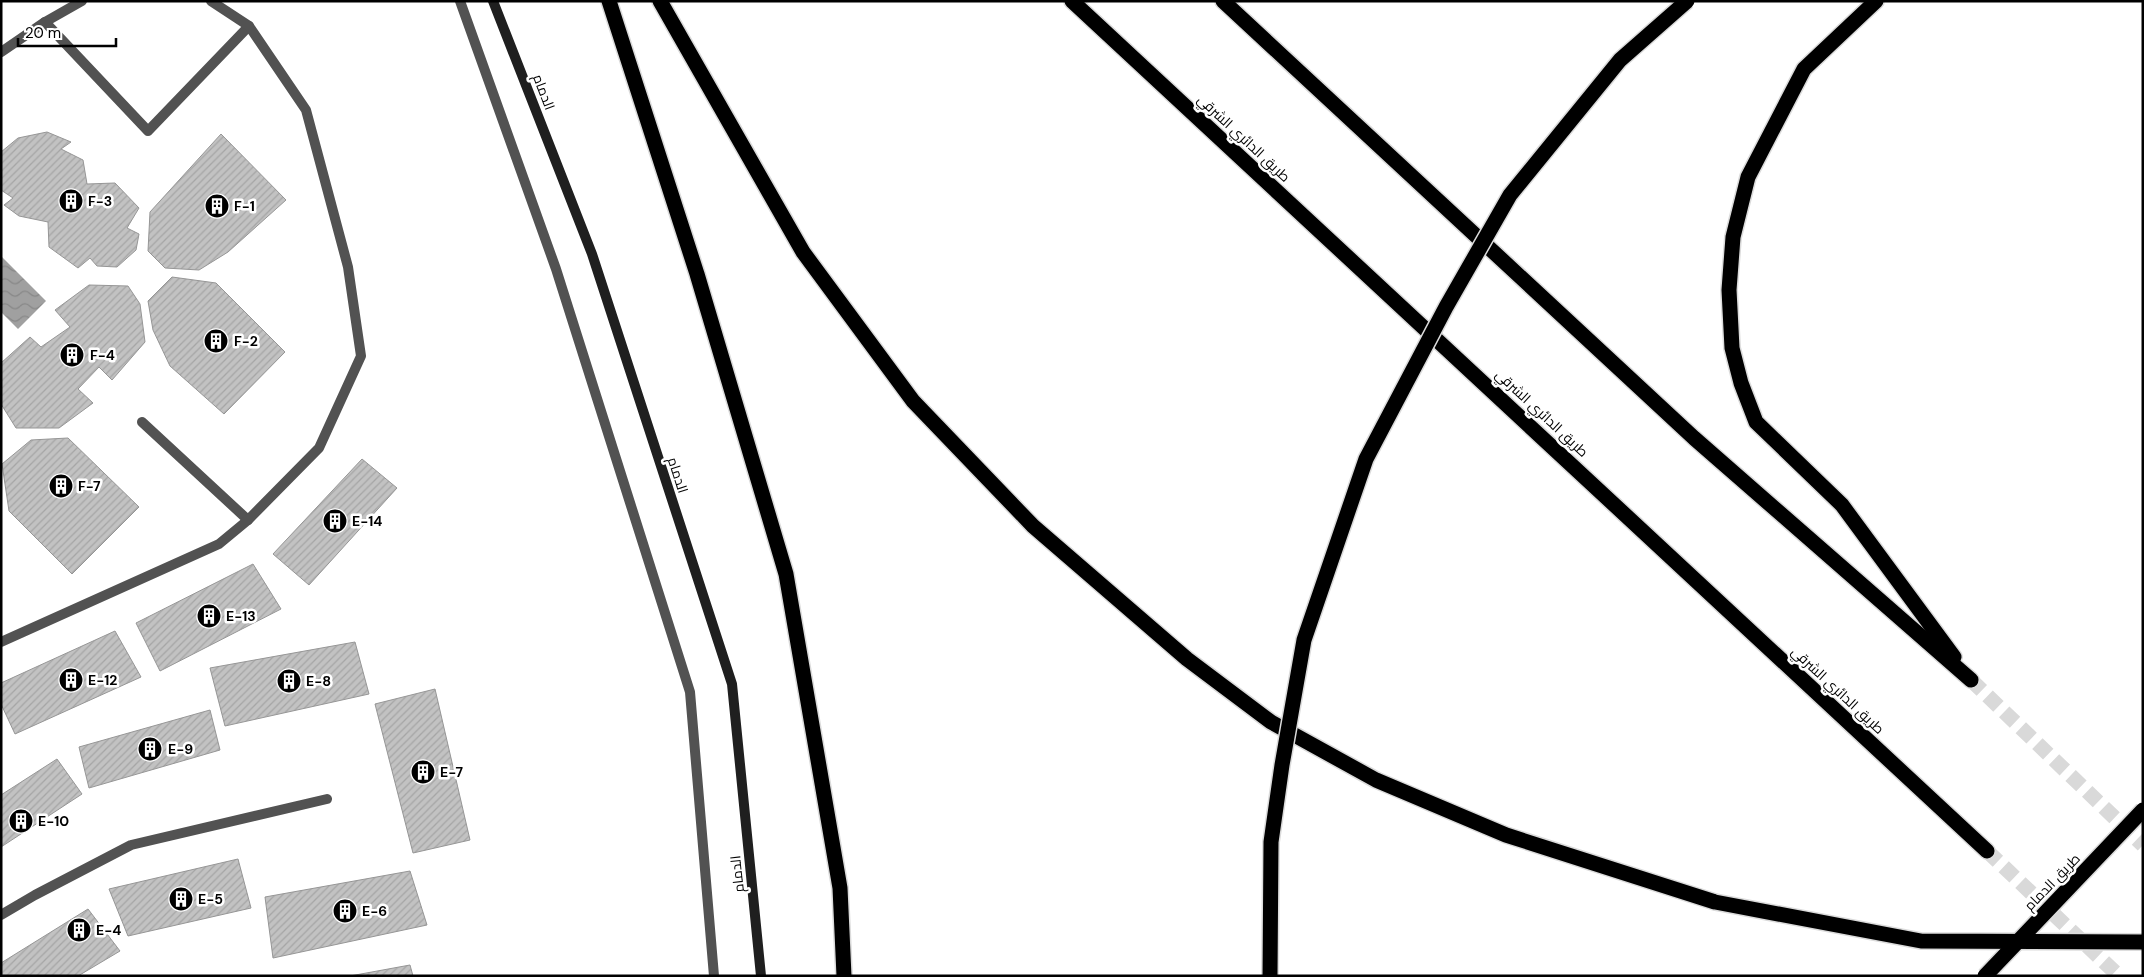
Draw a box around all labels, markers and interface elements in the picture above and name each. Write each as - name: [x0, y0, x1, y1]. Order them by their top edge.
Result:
- scale bar: [18, 15, 115, 47]
- text: 20 m: [25, 23, 61, 43]
- street label: الدمام: [528, 72, 559, 113]
- street label: طريق الدائري الشرقي: [1192, 90, 1294, 188]
- building icon: F-3: [58, 188, 84, 214]
- place label: F-3: [88, 192, 112, 210]
- building icon: F-1: [204, 193, 230, 219]
- place label: F-1: [234, 197, 255, 215]
- building icon: F-2: [203, 328, 229, 354]
- place label: F-2: [234, 332, 258, 350]
- building icon: F-4: [59, 342, 85, 368]
- place label: F-4: [90, 346, 115, 364]
- street label: طريق الدائري الشرقي: [1490, 365, 1592, 463]
- street label: الدمام: [663, 455, 692, 496]
- building icon: F-7: [48, 473, 74, 499]
- place label: F-7: [78, 477, 101, 495]
- building icon: E-14: [322, 508, 348, 534]
- place label: E-14: [352, 512, 382, 530]
- building icon: E-13: [196, 603, 222, 629]
- place label: E-13: [226, 607, 256, 625]
- street label: طريق الدائري الشرقي: [1786, 642, 1888, 740]
- building icon: E-12: [58, 667, 84, 693]
- building icon: E-8: [276, 668, 302, 694]
- place label: E-12: [88, 671, 117, 689]
- place label: E-8: [306, 672, 331, 690]
- building icon: E-9: [137, 736, 163, 762]
- place label: E-9: [168, 740, 193, 758]
- building icon: E-7: [410, 759, 436, 785]
- place label: E-7: [440, 763, 463, 781]
- building icon: E-10: [8, 808, 34, 834]
- place label: E-10: [38, 812, 69, 830]
- street label: طريق الدمام: [2020, 850, 2084, 915]
- street label: الدمام: [726, 855, 749, 893]
- building icon: E-5: [168, 886, 194, 912]
- place label: E-5: [198, 890, 223, 908]
- building icon: E-6: [332, 898, 358, 924]
- place label: E-6: [362, 902, 387, 920]
- building icon: E-4: [66, 917, 92, 943]
- place label: E-4: [96, 921, 121, 939]

